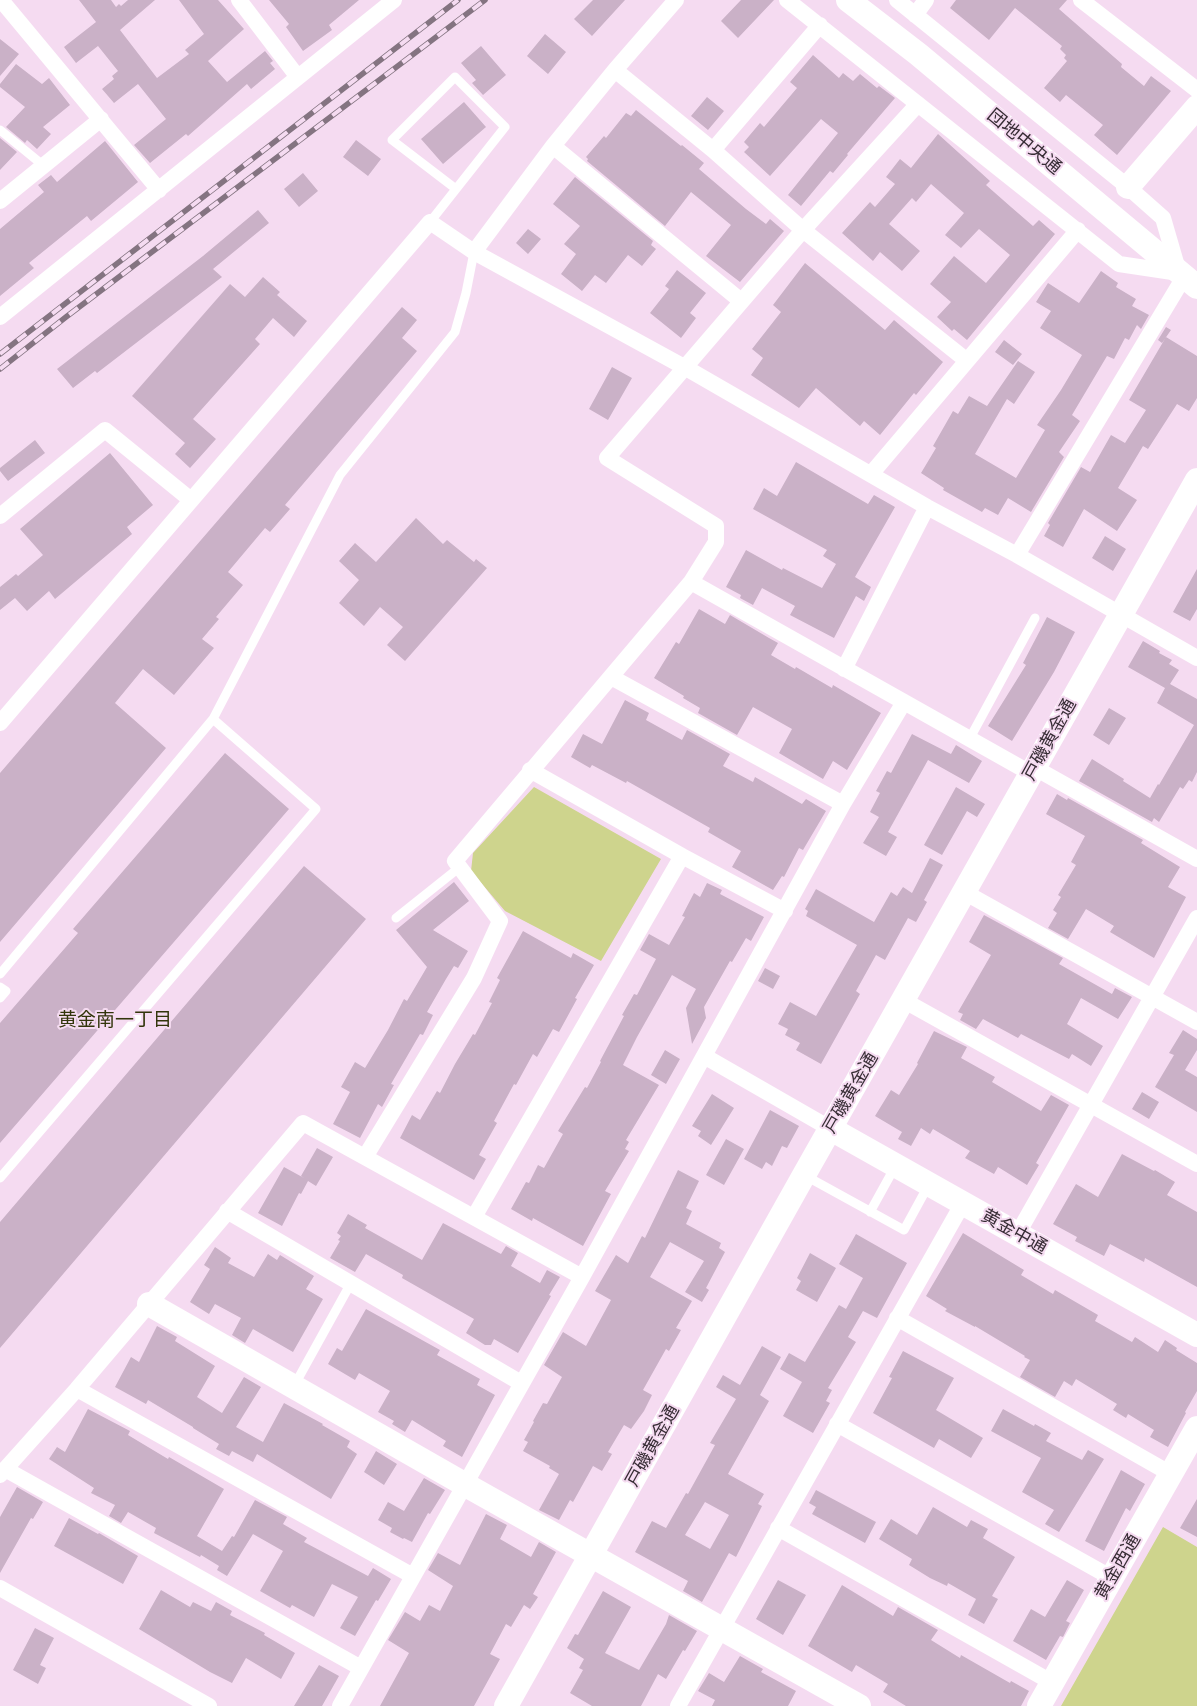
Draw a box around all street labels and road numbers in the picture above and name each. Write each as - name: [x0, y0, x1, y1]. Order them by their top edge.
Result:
- street label: 団地中央通: [983, 105, 1065, 179]
- street label: 戸磯黄金通: [1019, 695, 1081, 785]
- street label: 戸磯黄金通: [819, 1049, 883, 1137]
- street label: 黄金中通: [977, 1205, 1051, 1259]
- street label: 戸磯黄金通: [622, 1401, 684, 1491]
- street label: 黄金西通: [1091, 1530, 1145, 1604]

